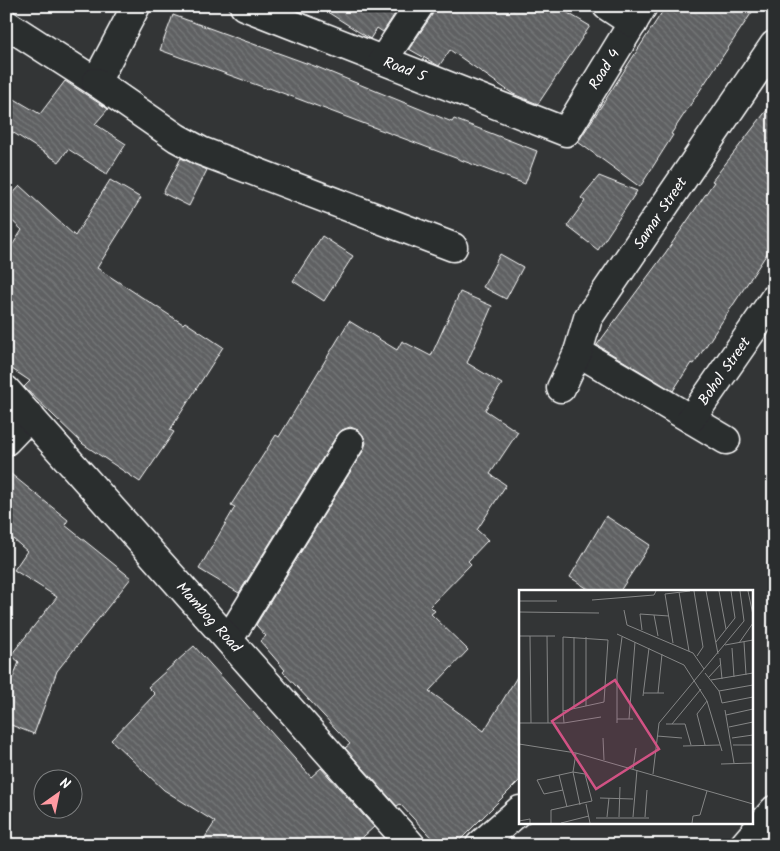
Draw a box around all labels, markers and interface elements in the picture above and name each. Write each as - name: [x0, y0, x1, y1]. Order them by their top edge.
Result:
- street label: Road 4: [583, 44, 627, 95]
- street label: Road 5: [380, 51, 430, 89]
- street label: Samar Street: [628, 172, 694, 255]
- street label: Bohol Street: [692, 332, 757, 411]
- street label: Mambog Road: [170, 577, 247, 659]
- inset map: [519, 590, 752, 824]
- north arrow: [32, 768, 82, 818]
- text: N: [55, 772, 74, 796]

